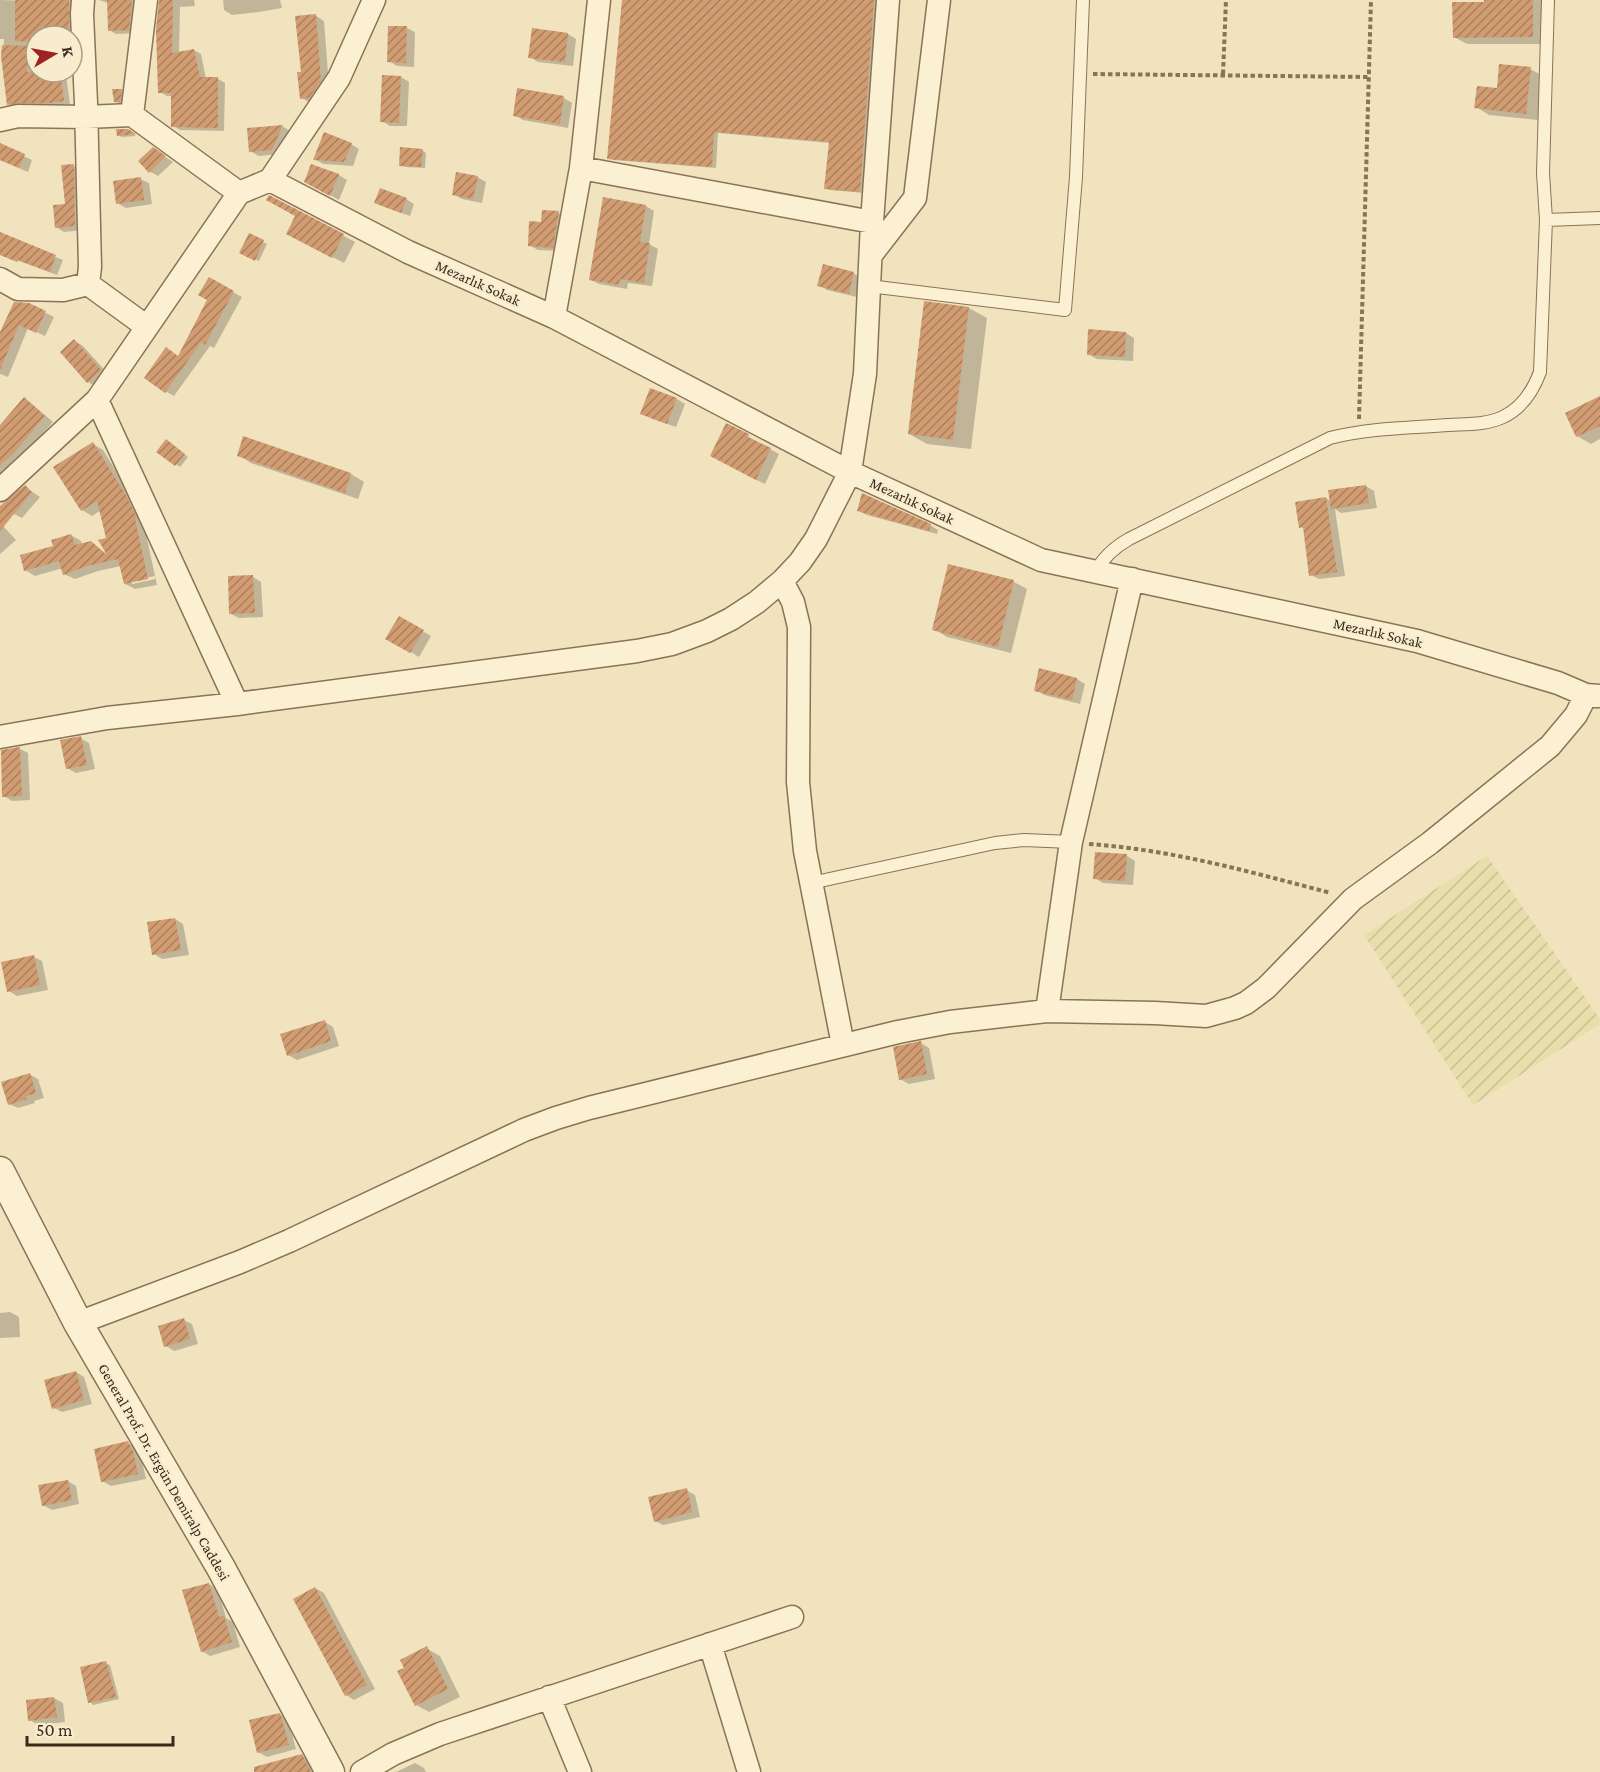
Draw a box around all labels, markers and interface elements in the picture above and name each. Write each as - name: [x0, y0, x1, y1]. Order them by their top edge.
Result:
- north arrow: [24, 24, 84, 84]
- text: K: [59, 45, 78, 59]
- street label: Mezarlık Sokak: [433, 257, 524, 309]
- street label: Mezarlık Sokak: [867, 475, 957, 528]
- street label: Mezarlık Sokak: [1332, 615, 1425, 651]
- street label: General Prof. Dr. Ergün Demiralp Caddesi: [94, 1361, 233, 1584]
- scale bar: [27, 1709, 172, 1747]
- text: 50 m: [36, 1720, 73, 1740]

